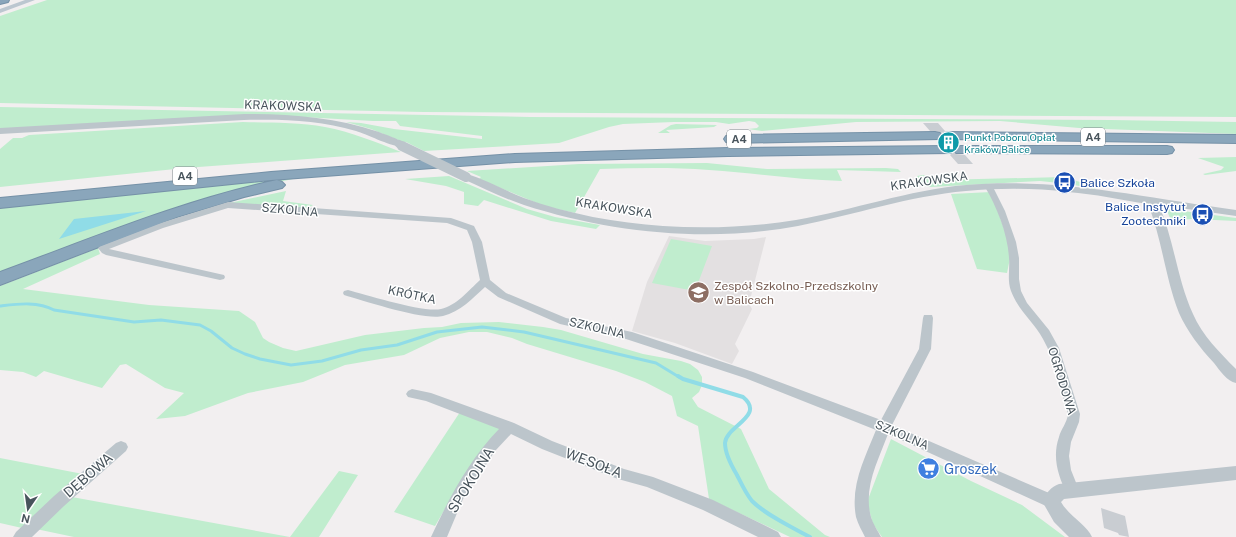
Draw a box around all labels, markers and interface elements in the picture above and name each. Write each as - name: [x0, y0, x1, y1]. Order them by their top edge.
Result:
- street label: KRAKOWSKA: [244, 98, 323, 114]
- road number: A4: [1081, 128, 1105, 146]
- road number: A4: [727, 130, 751, 148]
- building icon: Punkt Poboru Opłat Kraków Balice: [935, 130, 961, 156]
- place label: Punkt Poboru Opłat Kraków Balice: [964, 131, 1055, 155]
- road number: A4: [173, 167, 197, 185]
- street label: KRAKOWSKA: [889, 169, 969, 193]
- bus stop icon: Balice Szkoła: [1051, 170, 1077, 196]
- place label: Balice Szkoła: [1080, 176, 1155, 190]
- street label: KRAKOWSKA: [574, 195, 654, 221]
- place label: Balice Instytut Zootechniki: [1105, 200, 1186, 228]
- street label: SZKOLNA: [261, 201, 320, 220]
- bus stop icon: Balice Instytut Zootechniki: [1189, 201, 1215, 227]
- place label: Zespół Szkolno-Przedszkolny w Balicach: [714, 279, 879, 307]
- school or university icon: Zespół Szkolno-Przedszkolny w Balicach: [685, 280, 711, 306]
- street label: KRÓTKA: [387, 283, 438, 307]
- street label: SZKOLNA: [568, 315, 627, 341]
- street label: OGRODOWA: [1045, 346, 1079, 417]
- street label: SZKOLNA: [873, 417, 931, 453]
- street label: SPOKOJNA: [445, 444, 497, 516]
- street label: WESOŁA: [563, 445, 625, 481]
- street label: DĘBOWA: [60, 449, 116, 501]
- supermarket icon: Groszek: [916, 456, 942, 482]
- place label: Groszek: [944, 461, 997, 477]
- north arrow: [8, 489, 48, 529]
- text: N: [20, 512, 31, 526]

